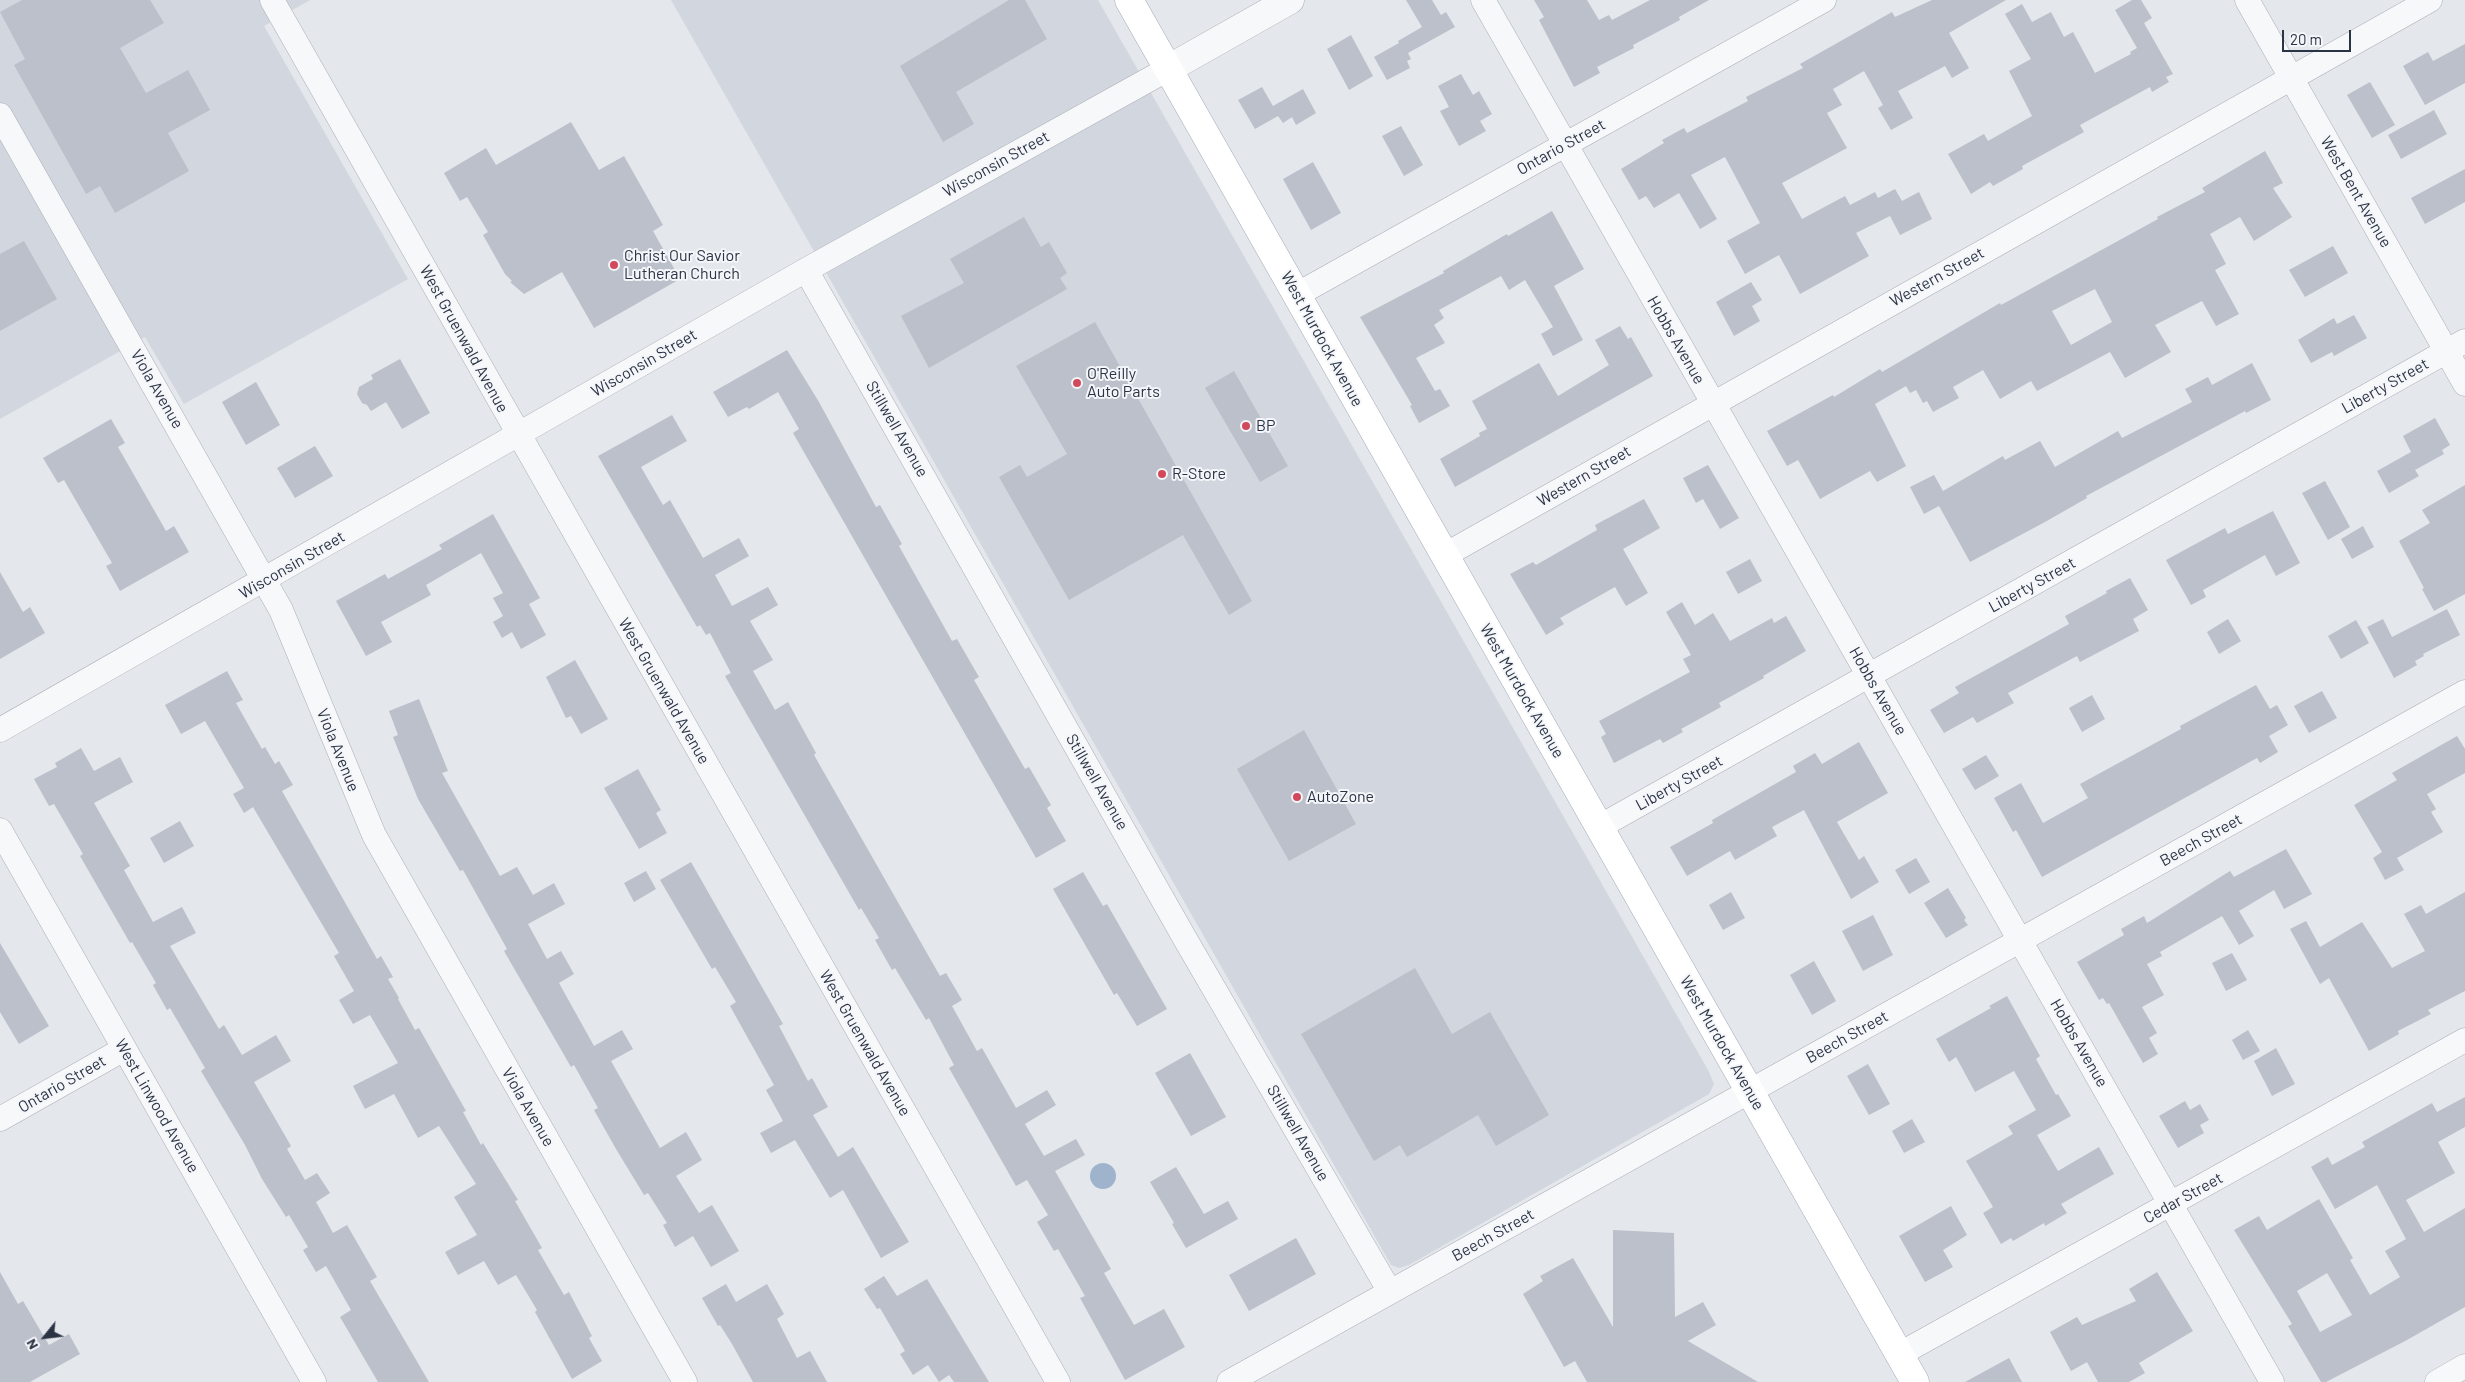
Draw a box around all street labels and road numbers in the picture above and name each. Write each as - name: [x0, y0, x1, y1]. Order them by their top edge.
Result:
- street label: Ontario Street: [1513, 115, 1609, 179]
- street label: Wisconsin Street: [939, 127, 1053, 201]
- street label: West Bent Avenue: [2316, 133, 2396, 251]
- street label: Western Street: [1887, 243, 1987, 311]
- street label: West Gruenwald Avenue: [415, 262, 513, 416]
- street label: West Murdock Avenue: [1277, 268, 1367, 410]
- street label: Hobbs Avenue: [1643, 293, 1709, 387]
- street label: Wisconsin Street: [588, 325, 700, 401]
- street label: Viola Avenue: [127, 346, 187, 432]
- street label: Liberty Street: [2338, 354, 2432, 418]
- street label: Stillwell Avenue: [862, 378, 932, 480]
- street label: Western Street: [1534, 441, 1634, 511]
- street label: Wisconsin Street: [236, 527, 348, 603]
- street label: Liberty Street: [1985, 553, 2079, 617]
- street label: West Gruenwald Avenue: [614, 615, 714, 767]
- street label: West Murdock Avenue: [1476, 620, 1568, 762]
- street label: Hobbs Avenue: [1845, 644, 1911, 738]
- street label: Viola Avenue: [313, 706, 363, 794]
- street label: Stillwell Avenue: [1062, 731, 1132, 833]
- street label: Liberty Street: [1632, 751, 1726, 815]
- street label: Beech Street: [2157, 810, 2245, 870]
- street label: West Gruenwald Avenue: [815, 967, 915, 1119]
- street label: West Murdock Avenue: [1676, 972, 1768, 1114]
- street label: Hobbs Avenue: [2046, 996, 2112, 1090]
- street label: Beech Street: [1803, 1007, 1891, 1067]
- street label: West Linwood Avenue: [111, 1036, 203, 1176]
- street label: Ontario Street: [15, 1051, 109, 1117]
- street label: Viola Avenue: [498, 1064, 558, 1150]
- street label: Stillwell Avenue: [1263, 1082, 1333, 1184]
- street label: Cedar Street: [2140, 1168, 2226, 1228]
- street label: Beech Street: [1449, 1205, 1537, 1265]

